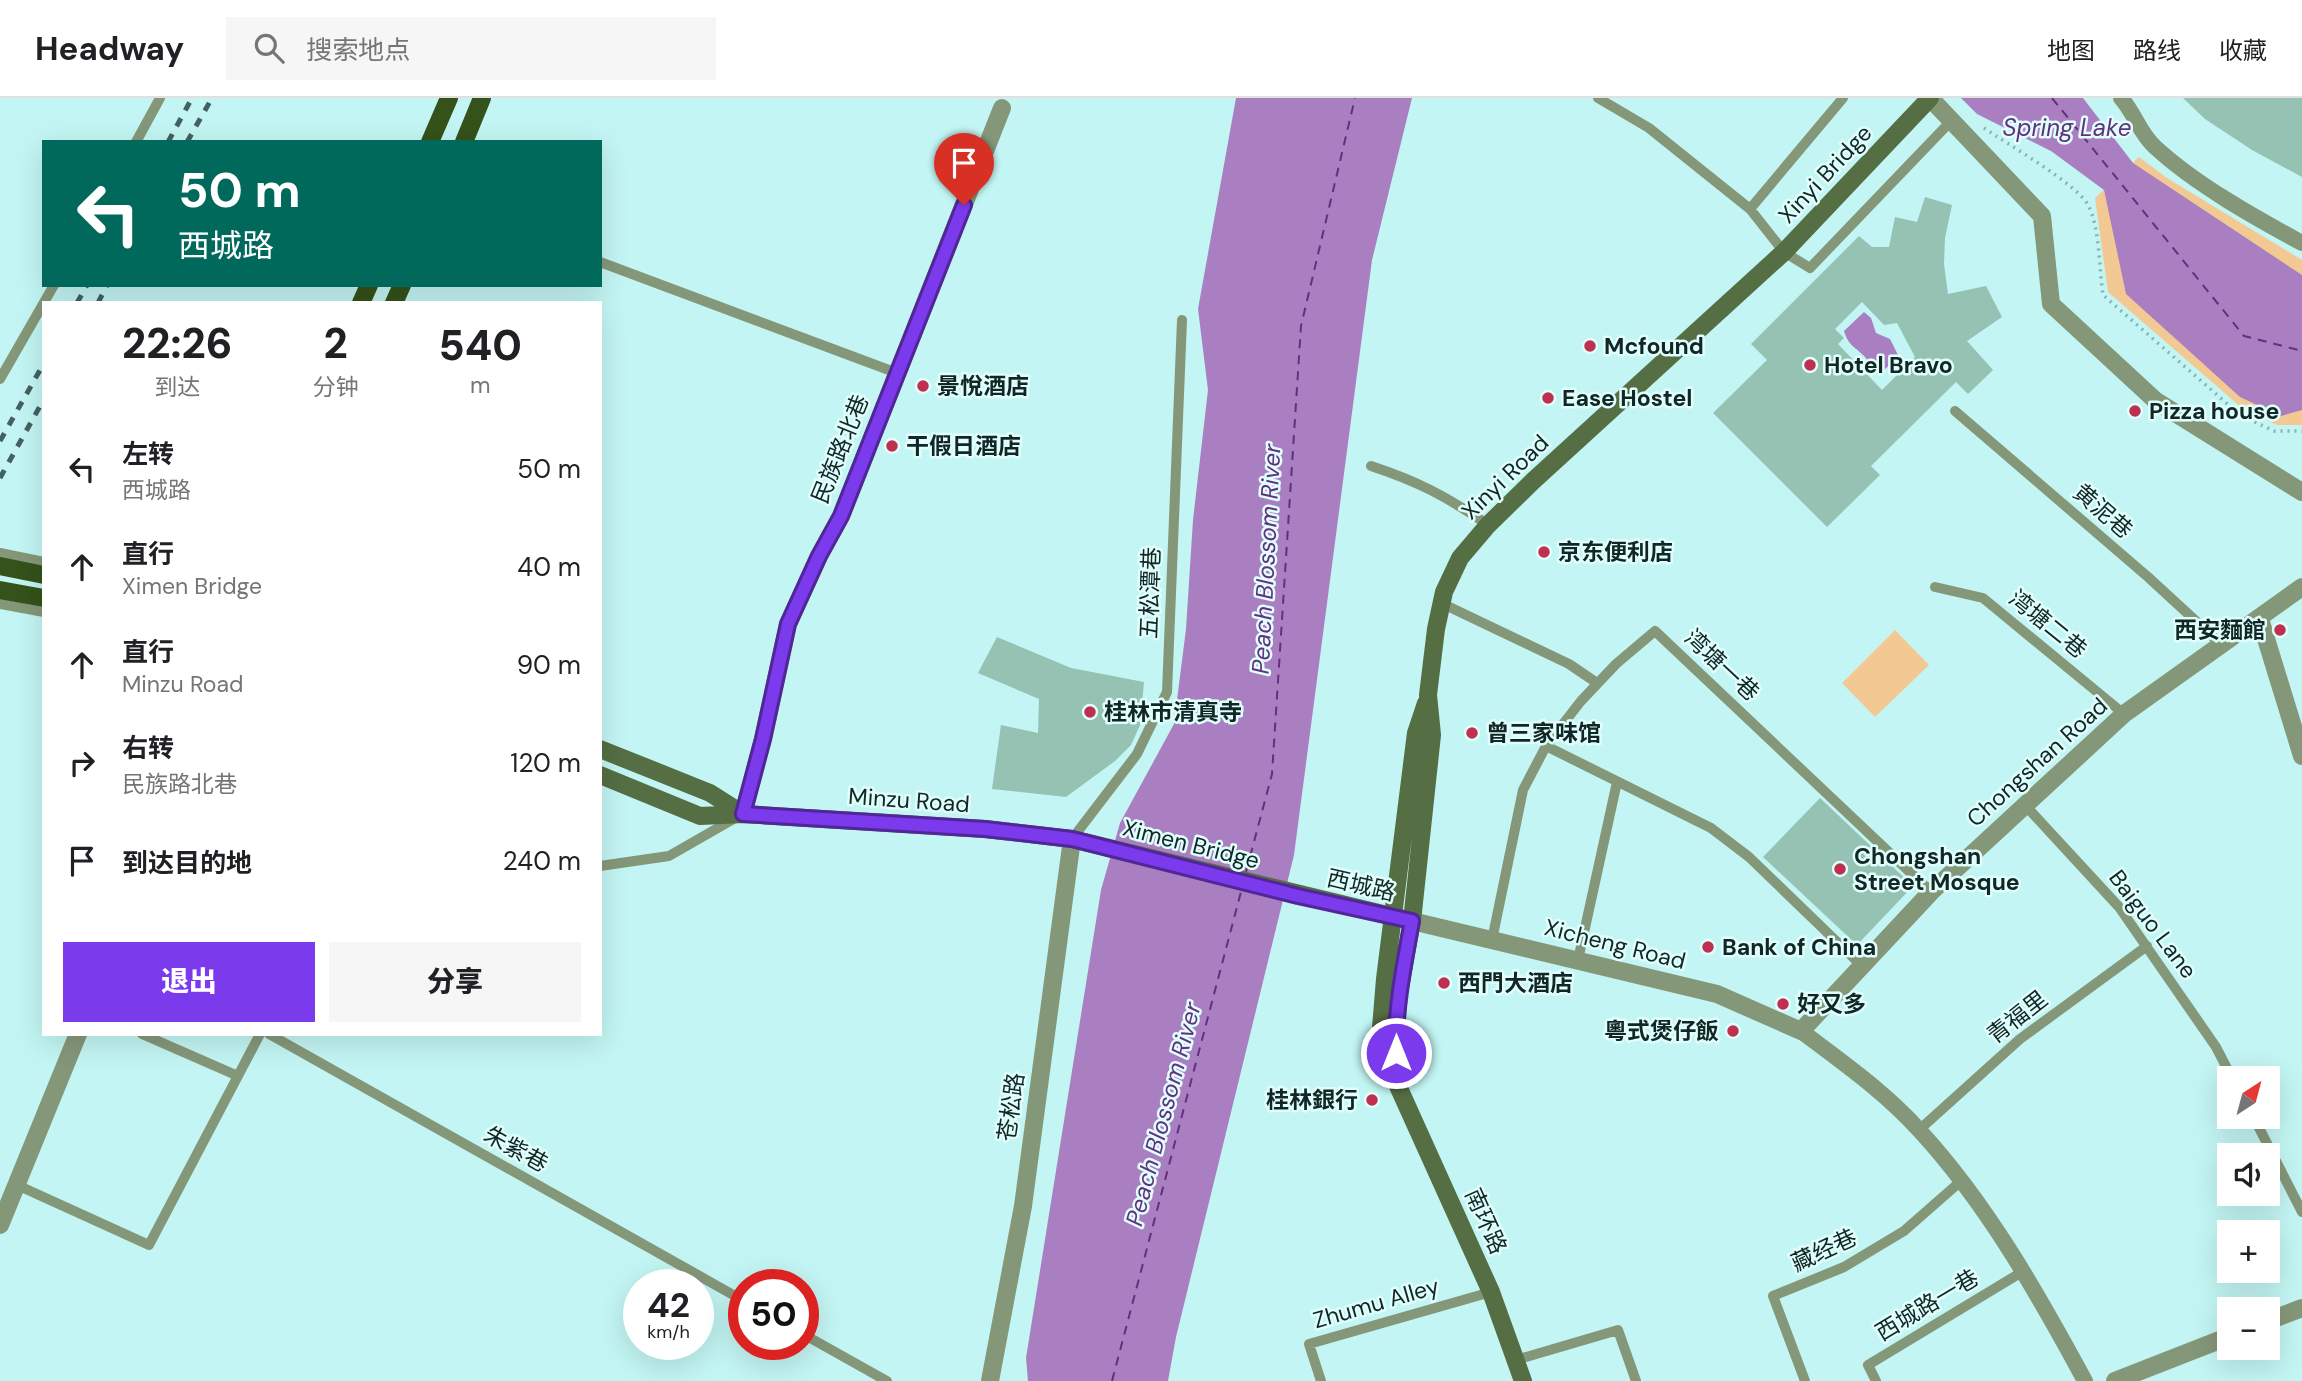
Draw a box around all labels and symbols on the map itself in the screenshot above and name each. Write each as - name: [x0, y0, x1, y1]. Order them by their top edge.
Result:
- water label: Spring Lake: [2003, 112, 2131, 143]
- street label: Xinyi Bridge: [1772, 118, 1878, 230]
- pin: [934, 133, 994, 205]
- place label: Mcfound: [1604, 331, 1704, 361]
- marker: Mcfound: [1582, 338, 1598, 354]
- place label: Hotel Bravo: [1824, 350, 1953, 380]
- marker: Hotel Bravo: [1802, 357, 1818, 373]
- place label: 景悅酒店: [937, 371, 1029, 401]
- marker: 景悅酒店: [915, 378, 931, 394]
- place label: Ease Hostel: [1562, 383, 1692, 413]
- street label: 民族路北巷: [805, 390, 875, 508]
- marker: Ease Hostel: [1540, 390, 1556, 406]
- place label: Pizza house: [2149, 396, 2279, 426]
- marker: Pizza house: [2127, 403, 2143, 419]
- street label: Xinyi Road: [1455, 428, 1555, 526]
- place label: 干假日酒店: [906, 431, 1021, 461]
- marker: 干假日酒店: [884, 438, 900, 454]
- water label: Peach Blossom River: [1244, 442, 1288, 675]
- street label: 黄泥巷: [2067, 477, 2139, 545]
- place label: 京东便利店: [1558, 537, 1673, 567]
- marker: 京东便利店: [1536, 544, 1552, 560]
- street label: 五松潭巷: [1133, 547, 1167, 639]
- street label: 湾塘二巷: [2003, 583, 2093, 665]
- place label: 西安麵館: [2174, 615, 2266, 645]
- marker: 西安麵館: [2272, 622, 2288, 638]
- street label: 湾塘一巷: [1678, 623, 1766, 707]
- street label: Chongshan Road: [1960, 691, 2114, 833]
- place label: 桂林市清真寺: [1104, 697, 1242, 727]
- marker: 桂林市清真寺: [1082, 704, 1098, 720]
- place label: 曾三家味馆: [1486, 718, 1601, 748]
- marker: 曾三家味馆: [1464, 725, 1480, 741]
- street label: Minzu Road: [847, 781, 971, 819]
- street label: Ximen Bridge: [1119, 813, 1263, 875]
- place label: Chongshan Street Mosque: [1854, 841, 2020, 897]
- marker: Chongshan Street Mosque: [1832, 861, 1848, 877]
- street label: 西城路: [1324, 863, 1398, 907]
- street label: Baiguo Lane: [2102, 864, 2204, 984]
- street label: Xicheng Road: [1541, 912, 1689, 976]
- place label: Bank of China: [1722, 932, 1876, 962]
- marker: Bank of China: [1700, 939, 1716, 955]
- place label: 西門大酒店: [1458, 968, 1573, 998]
- marker: 西門大酒店: [1436, 975, 1452, 991]
- street label: 青福里: [1981, 984, 2053, 1050]
- place label: 好又多: [1797, 989, 1866, 1019]
- marker: 好又多: [1775, 996, 1791, 1012]
- water label: Peach Blossom River: [1118, 998, 1208, 1229]
- position arrow: [1359, 1016, 1433, 1090]
- place label: 粵式煲仔飯: [1604, 1016, 1719, 1046]
- marker: 粵式煲仔飯: [1725, 1023, 1741, 1039]
- north arrow: [2217, 1066, 2280, 1129]
- street label: 苍松路: [991, 1071, 1031, 1143]
- place label: 桂林銀行: [1266, 1085, 1358, 1115]
- marker: 桂林銀行: [1364, 1092, 1380, 1108]
- street label: 朱紫巷: [479, 1119, 553, 1179]
- street label: 南环路: [1458, 1183, 1514, 1259]
- street label: 藏经巷: [1786, 1222, 1862, 1278]
- street label: 西城路一巷: [1870, 1263, 1984, 1347]
- speed limit sign: 50: [728, 1269, 819, 1360]
- street label: Zhumu Alley: [1310, 1271, 1443, 1335]

